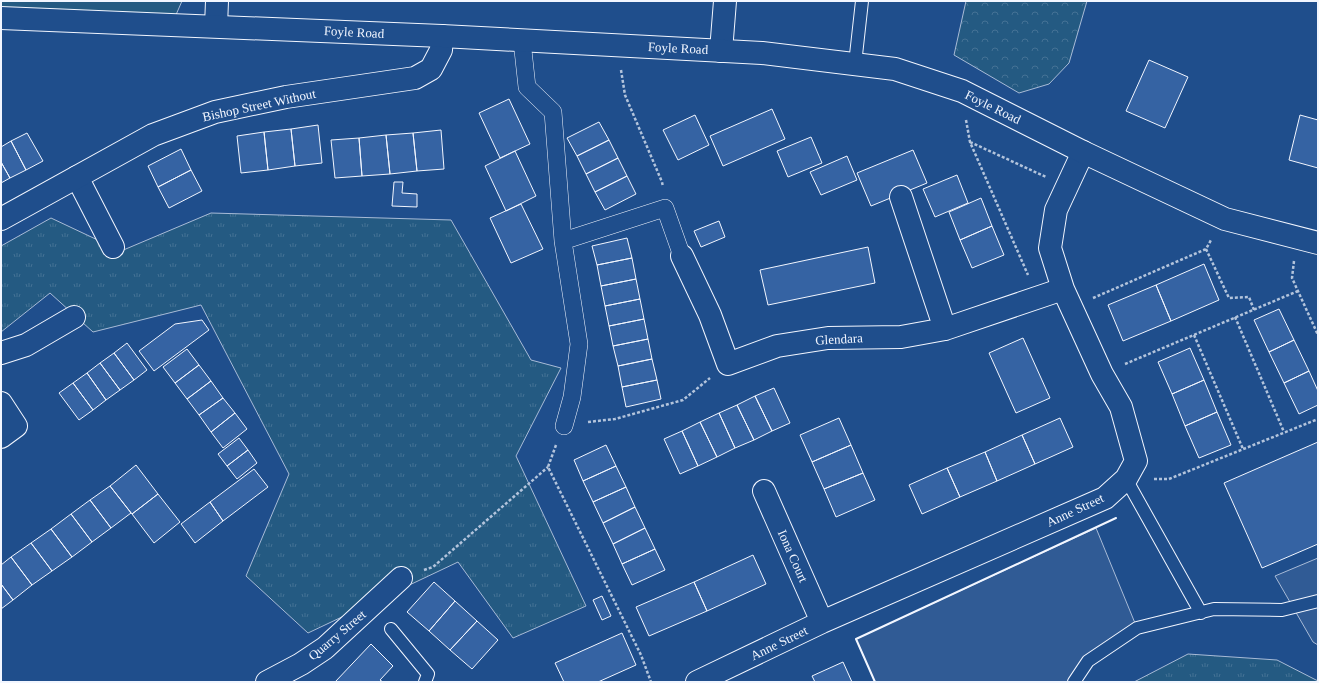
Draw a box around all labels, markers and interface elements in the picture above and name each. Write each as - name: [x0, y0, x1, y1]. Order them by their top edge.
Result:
- street label: Foyle Road: [323, 23, 385, 41]
- street label: Foyle Road: [647, 39, 709, 57]
- street label: Bishop Street Without: [201, 86, 317, 124]
- street label: Foyle Road: [963, 87, 1024, 127]
- street label: Glendara: [815, 330, 863, 348]
- street label: Anne Street: [1044, 490, 1106, 530]
- street label: Iona Court: [775, 527, 811, 585]
- street label: Quarry Street: [305, 606, 369, 663]
- street label: Anne Street: [748, 623, 810, 663]

